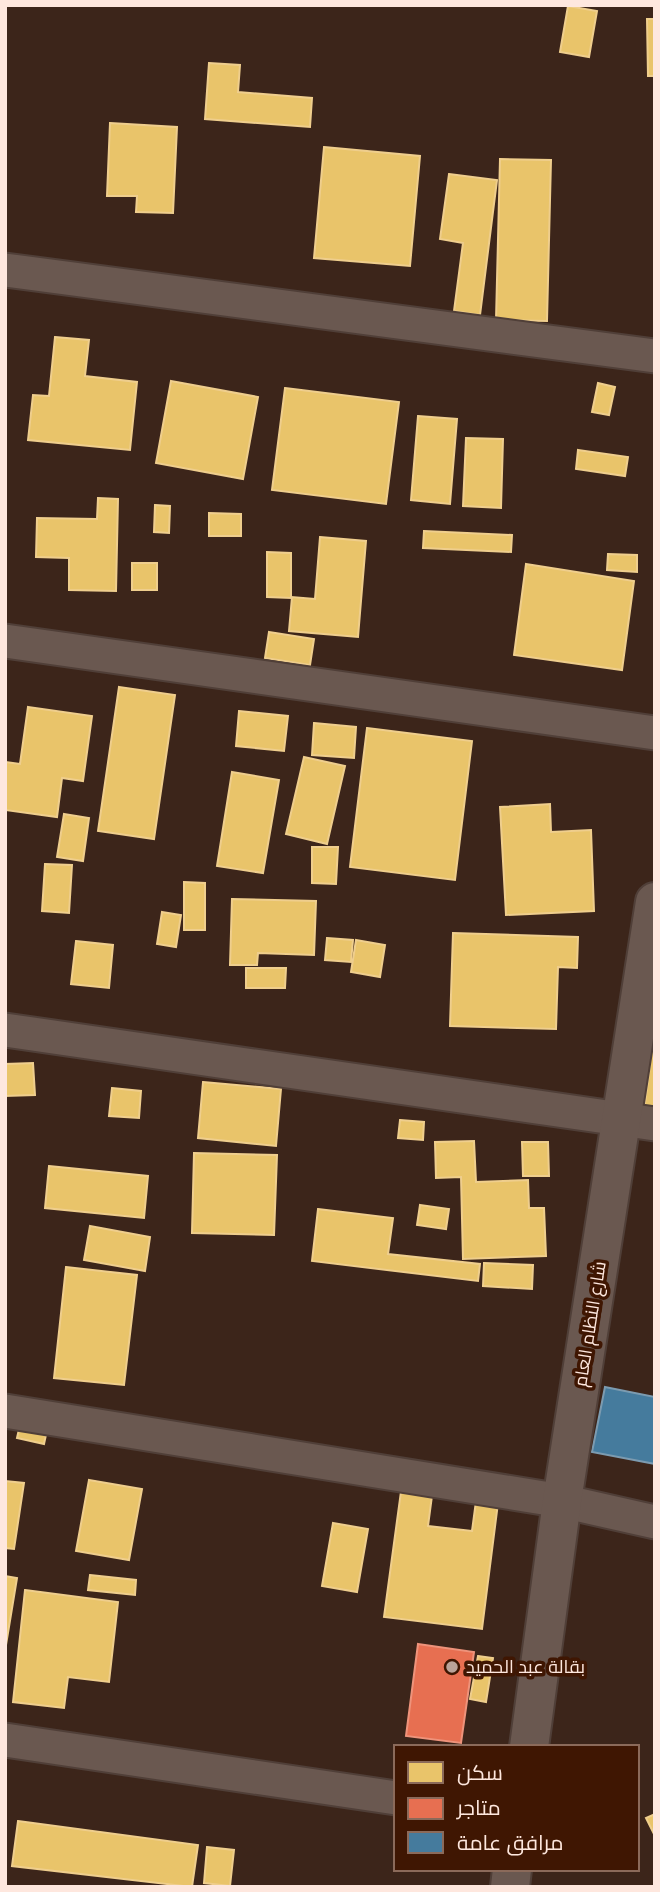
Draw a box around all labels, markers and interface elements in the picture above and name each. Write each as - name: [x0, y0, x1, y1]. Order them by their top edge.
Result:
- street label: شارع النظام العام: [569, 1260, 612, 1388]
- place label: بقالة عبد الحميد: [466, 1656, 585, 1678]
- marker: بقالة عبد الحميد: [444, 1659, 460, 1675]
- legend: [394, 1745, 639, 1871]
- text: سكن: [457, 1760, 503, 1786]
- text: متاجر: [456, 1795, 501, 1820]
- text: مرافق عامة: [457, 1830, 563, 1856]

